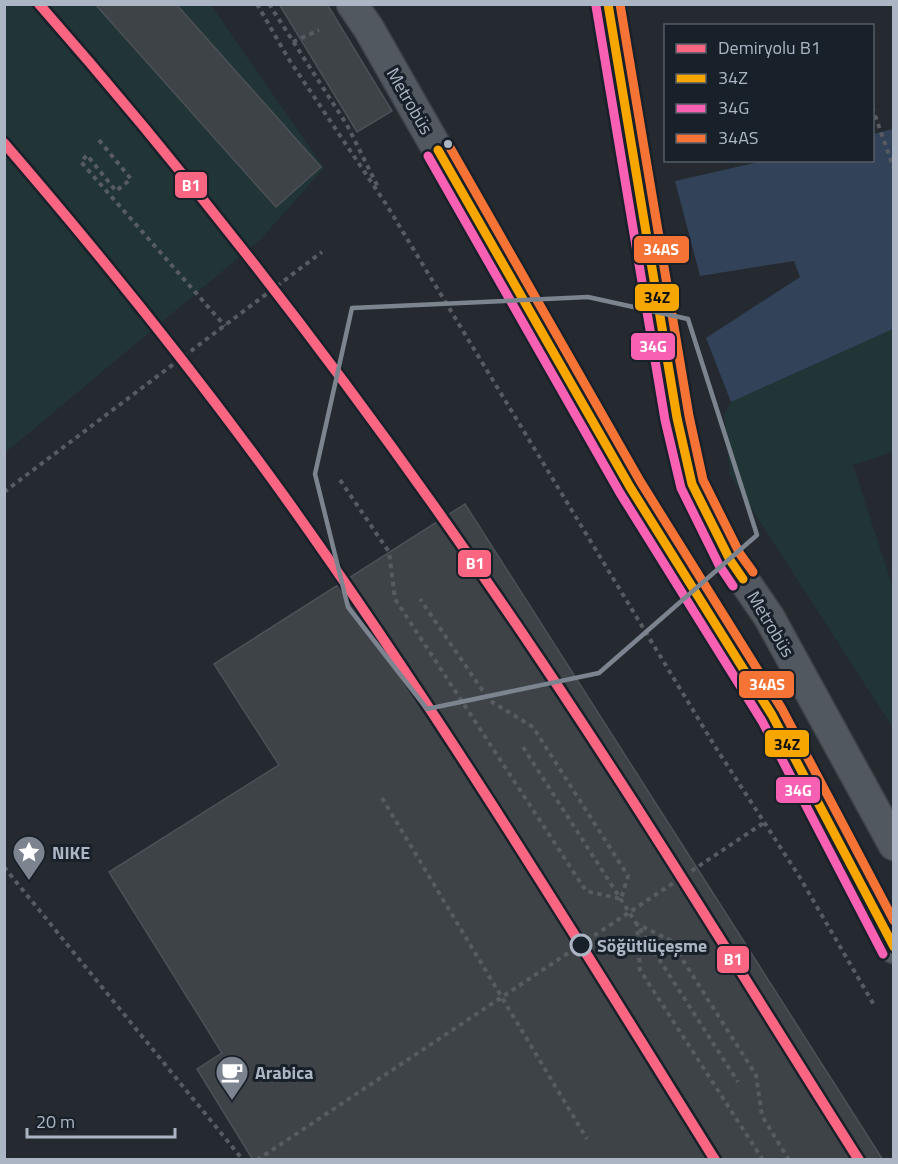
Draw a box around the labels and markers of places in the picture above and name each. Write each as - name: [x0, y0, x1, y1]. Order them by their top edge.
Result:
- unlabelled marker: [442, 138, 454, 150]
- place icon: NIKE: [11, 834, 47, 881]
- place label: NIKE: [52, 839, 90, 866]
- place label: Söğütlüçeşme: [597, 932, 707, 959]
- marker: Söğütlüçeşme: [570, 934, 592, 956]
- cafe icon: Arabica: [214, 1054, 250, 1101]
- place label: Arabica: [255, 1059, 313, 1086]

